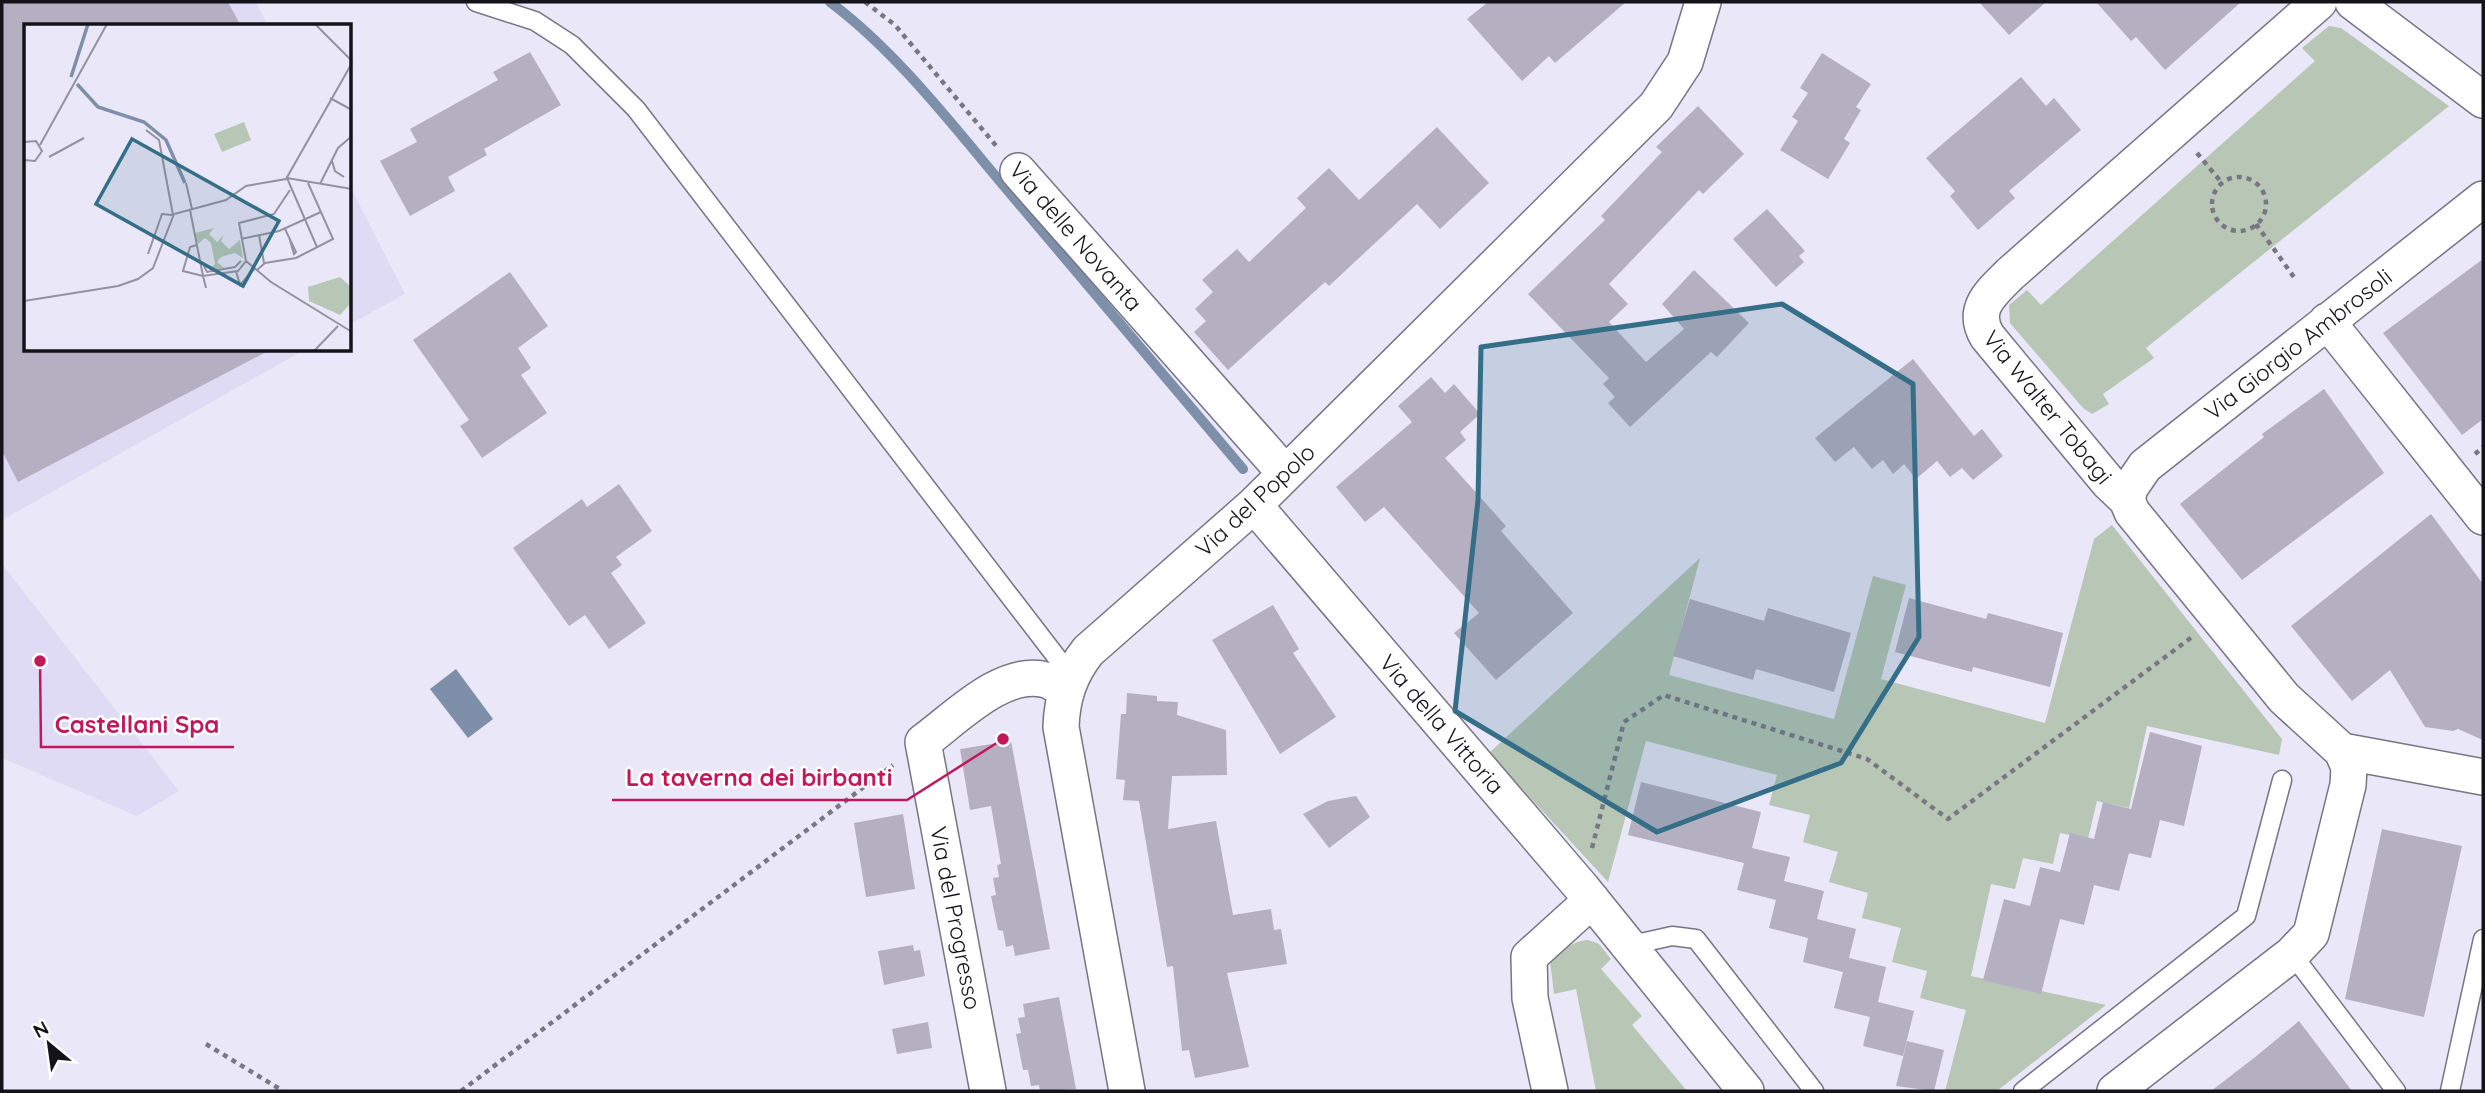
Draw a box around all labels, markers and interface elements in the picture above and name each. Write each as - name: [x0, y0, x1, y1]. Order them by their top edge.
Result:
- inset map: [24, 24, 352, 352]
- street label: Via delle Novanta: [1003, 155, 1149, 317]
- street label: Via Giorgio Ambrosoli: [2198, 262, 2398, 426]
- street label: Via Walter Tobagi: [1977, 324, 2119, 490]
- street label: Via del Popolo: [1189, 437, 1321, 563]
- street label: Via della Vittoria: [1373, 648, 1511, 800]
- callout: Castellani Spa: [41, 702, 234, 747]
- text: Castellani Spa: [55, 709, 219, 739]
- callout: La taverna dei birbanti: [612, 755, 907, 800]
- text: La taverna dei birbanti: [626, 762, 892, 792]
- street label: Via del Progresso: [924, 824, 988, 1012]
- north arrow: [14, 1009, 84, 1079]
- text: N: [29, 1015, 53, 1043]

